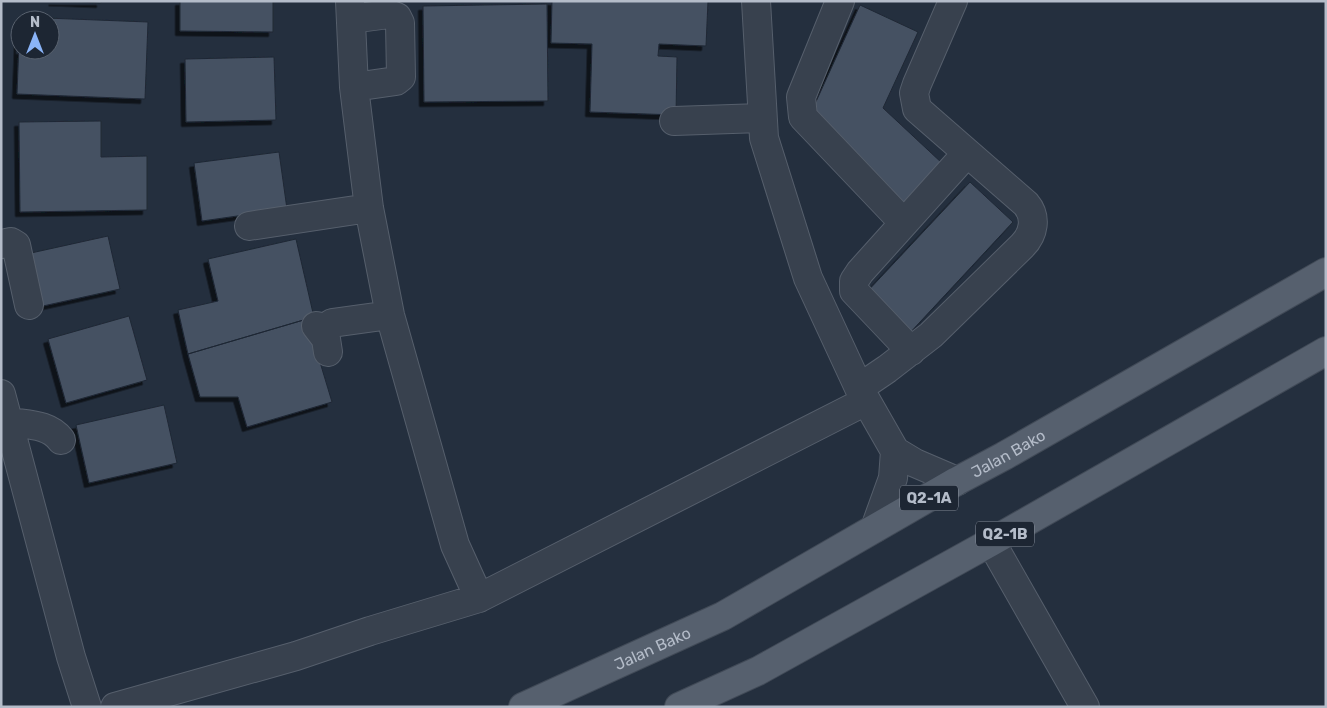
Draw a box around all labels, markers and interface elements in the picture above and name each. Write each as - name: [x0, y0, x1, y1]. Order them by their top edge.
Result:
- north arrow: [10, 10, 60, 60]
- text: N: [30, 14, 40, 31]
- street label: Jalan Bako: [968, 425, 1049, 482]
- road number: Q2-1A: [900, 486, 958, 510]
- road number: Q2-1B: [976, 522, 1034, 546]
- street label: Jalan Bako: [611, 623, 694, 674]

